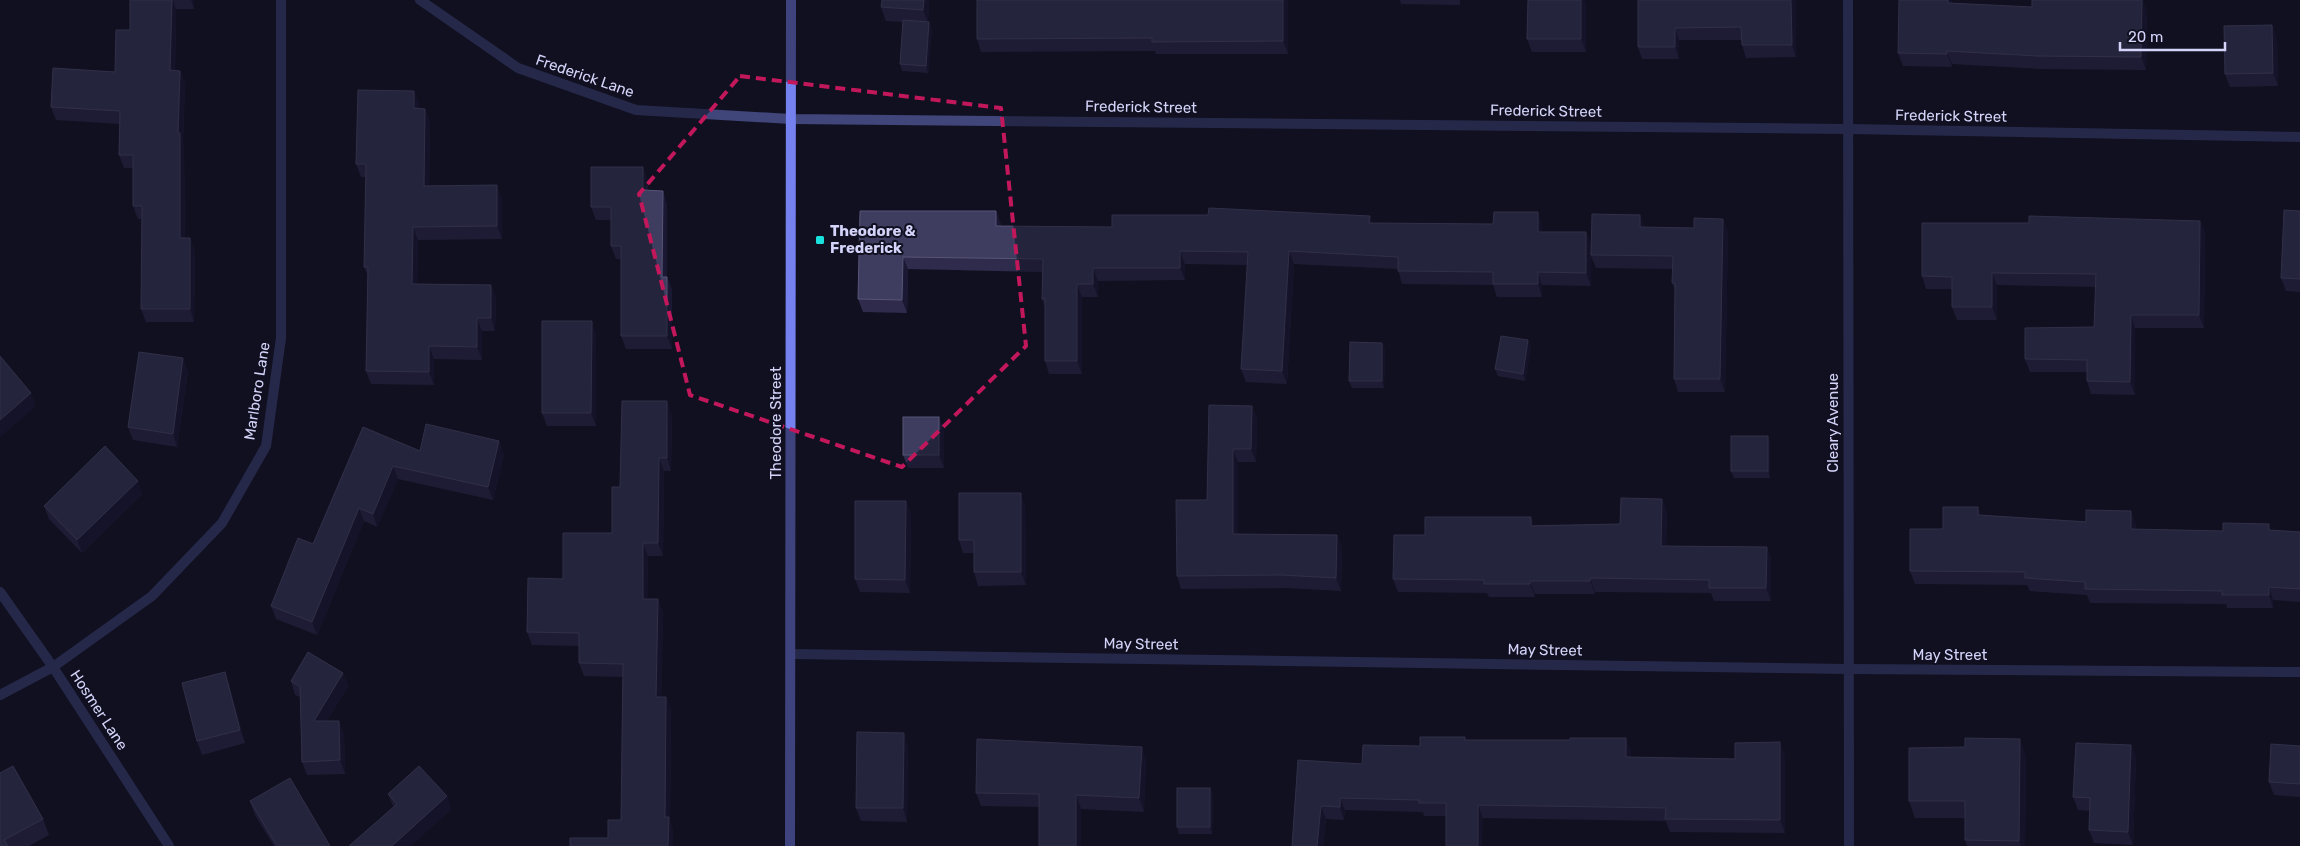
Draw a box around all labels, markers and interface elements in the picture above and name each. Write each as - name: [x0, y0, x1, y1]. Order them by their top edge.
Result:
- scale bar: [2120, 20, 2225, 52]
- text: 20 m: [2128, 28, 2163, 46]
- street label: Frederick Lane: [533, 51, 637, 101]
- street label: Frederick Street: [1085, 97, 1197, 117]
- street label: Frederick Street: [1490, 101, 1602, 121]
- street label: Frederick Street: [1895, 106, 2007, 126]
- place label: Theodore & Frederick: [830, 222, 916, 257]
- marker: Theodore & Frederick: [814, 234, 826, 246]
- street label: Marlboro Lane: [240, 341, 274, 441]
- street label: Theodore Street: [767, 366, 785, 480]
- street label: Cleary Avenue: [1824, 373, 1842, 473]
- street label: May Street: [1103, 634, 1179, 654]
- street label: May Street: [1507, 640, 1583, 660]
- street label: May Street: [1913, 646, 1988, 664]
- street label: Hosmer Lane: [66, 667, 132, 753]

